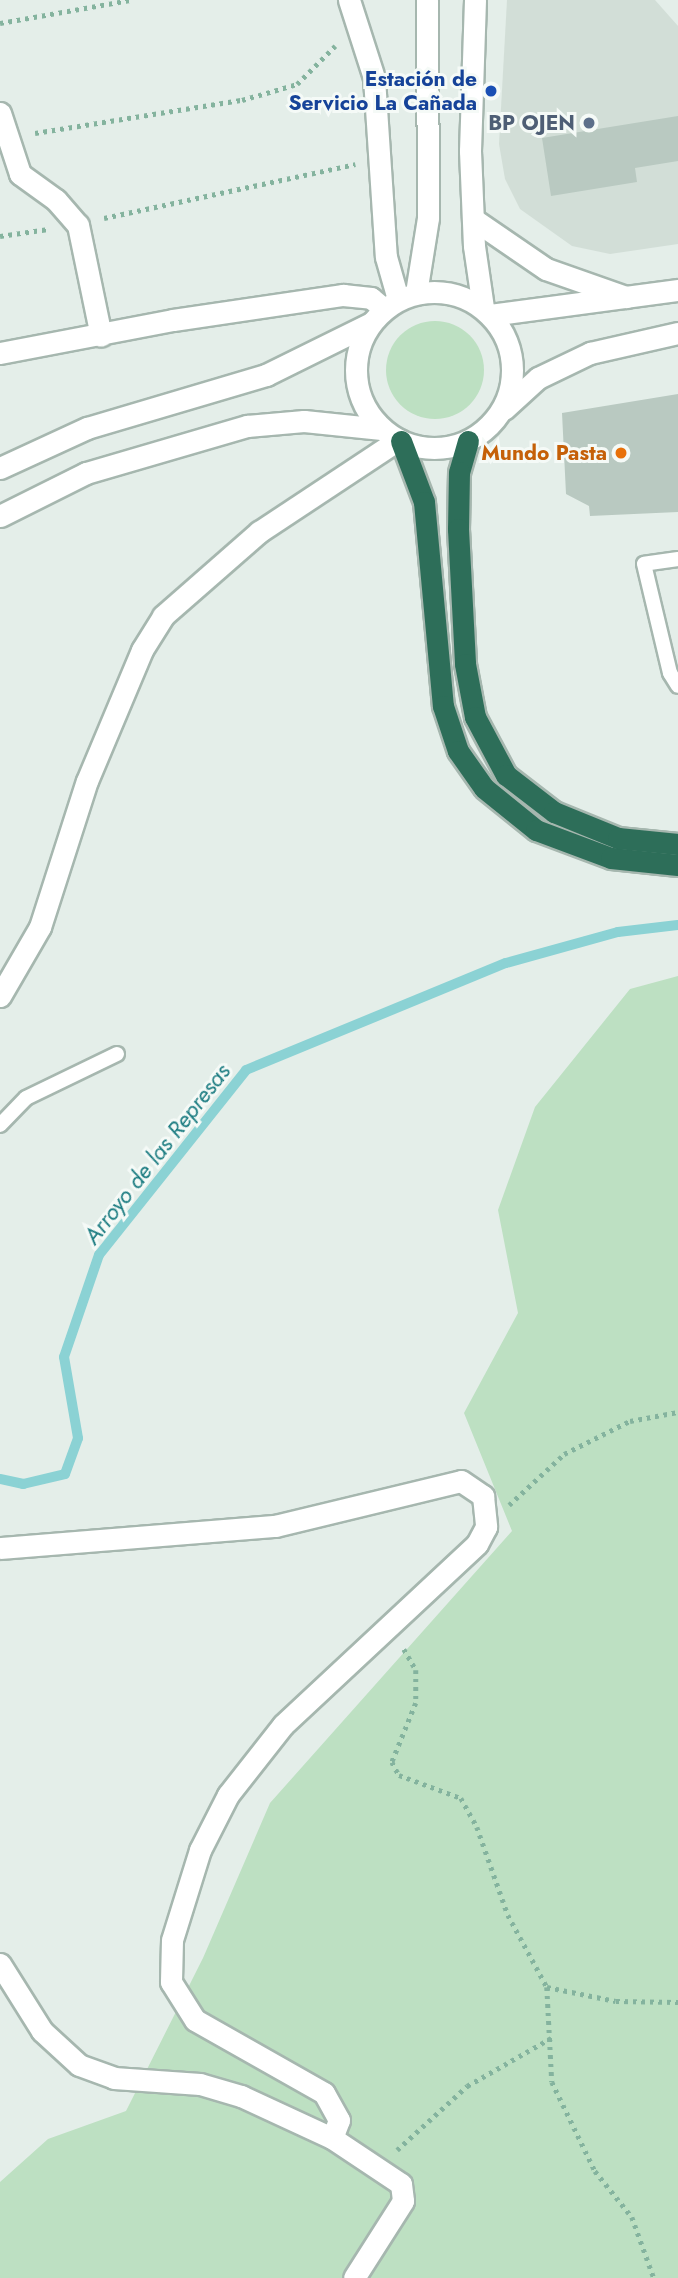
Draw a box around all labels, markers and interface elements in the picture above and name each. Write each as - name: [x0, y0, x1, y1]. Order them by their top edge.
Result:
- place label: Estación de Servicio La Cañada: [288, 66, 477, 116]
- marker: Estación de Servicio La Cañada: [483, 83, 499, 99]
- place label: BP OJEN: [488, 110, 575, 136]
- marker: BP OJEN: [581, 115, 597, 131]
- place label: Mundo Pasta: [481, 440, 607, 466]
- marker: Mundo Pasta: [613, 445, 629, 461]
- water label: Arroyo de las Represas: [78, 1058, 236, 1250]

